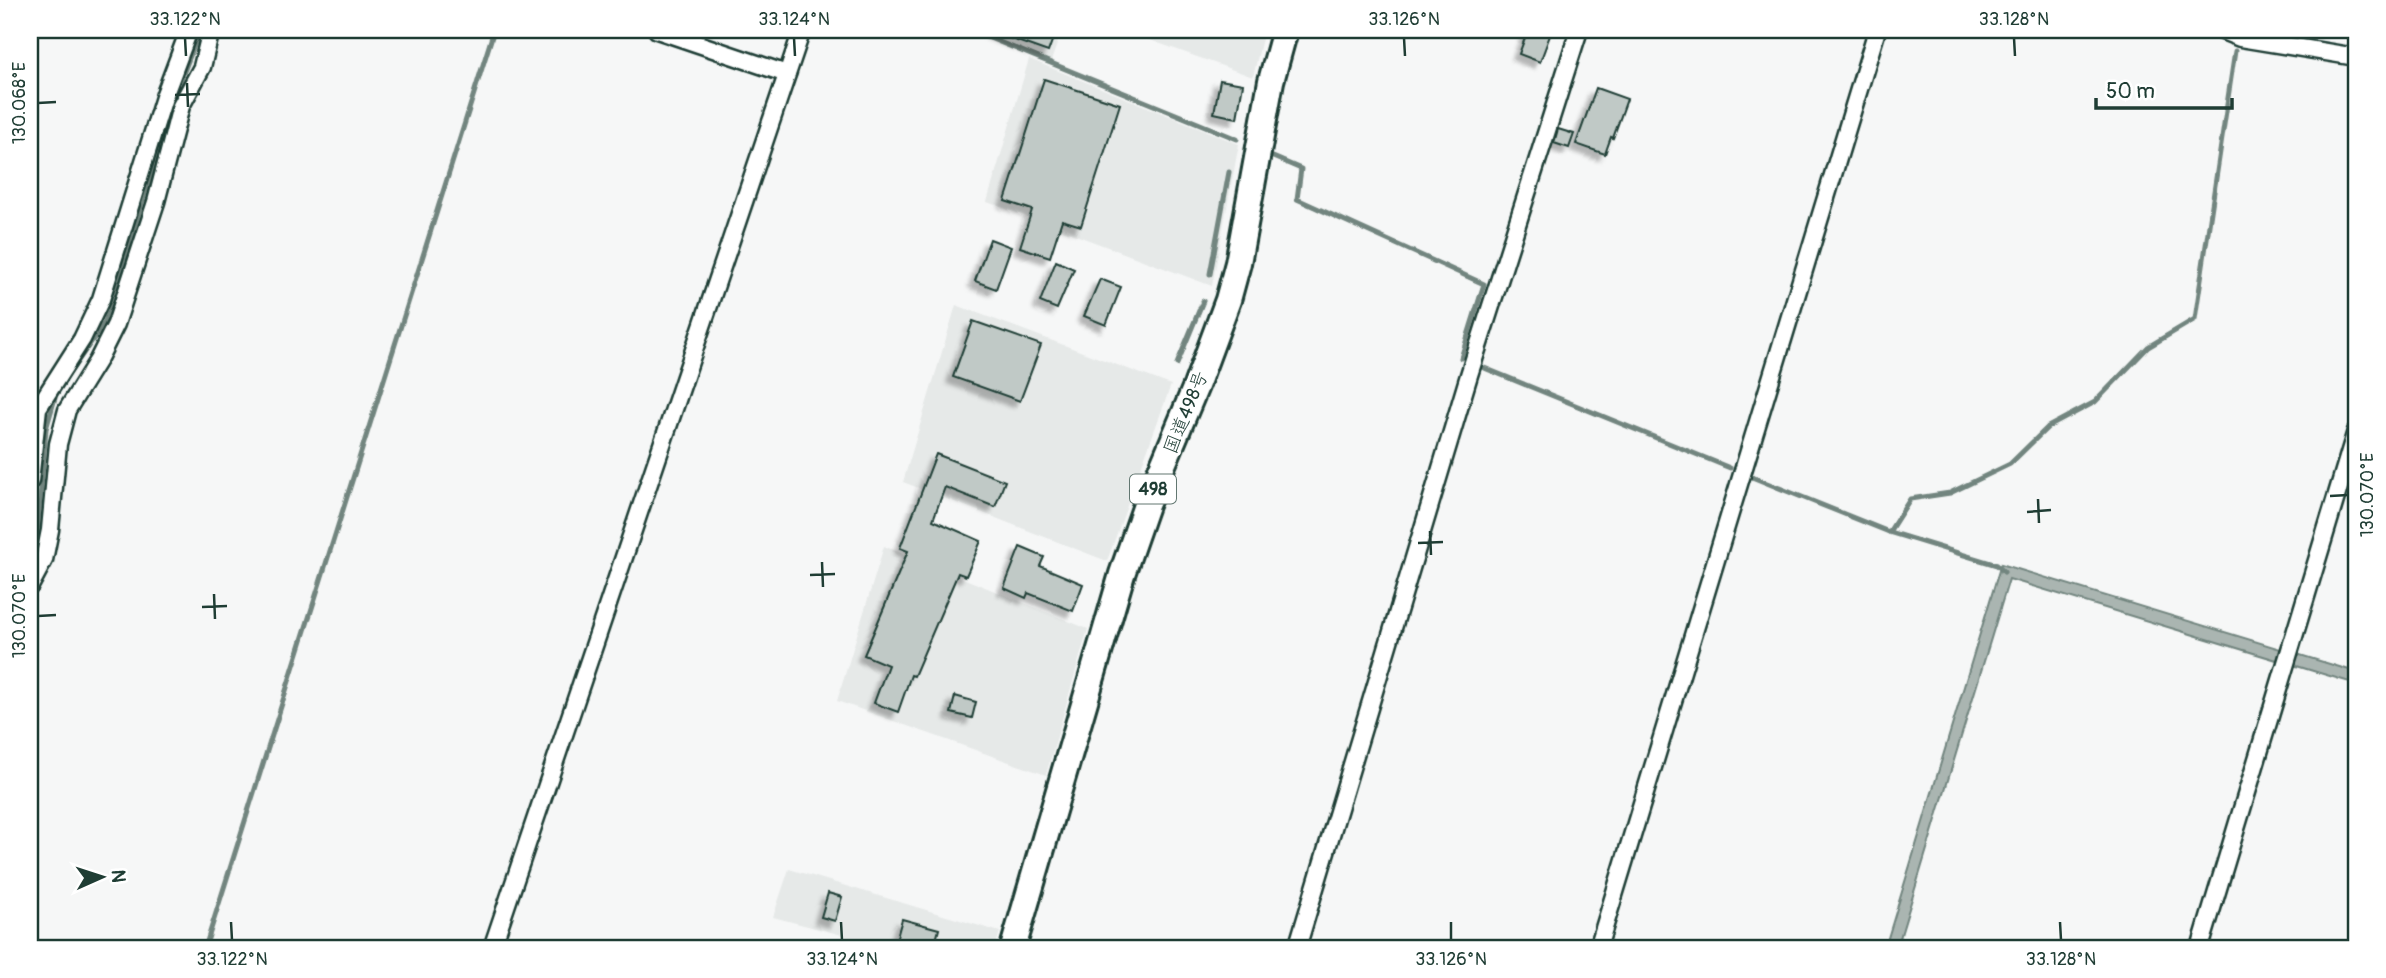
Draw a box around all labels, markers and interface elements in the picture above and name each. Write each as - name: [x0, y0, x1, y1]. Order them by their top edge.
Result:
- text: 33.122°N: [149, 8, 221, 31]
- text: 33.124°N: [758, 8, 830, 31]
- text: 33.126°N: [1368, 8, 1440, 31]
- text: 33.128°N: [1979, 8, 2049, 31]
- text: 130.068°E: [8, 62, 31, 144]
- scale bar: [2096, 66, 2232, 110]
- text: 50 m: [2106, 78, 2155, 105]
- street label: 国道498号: [1158, 367, 1213, 457]
- text: 130.070°E: [2356, 453, 2379, 537]
- road number: 498: [1130, 475, 1176, 504]
- text: 130.070°E: [8, 574, 31, 658]
- north arrow: [66, 842, 136, 912]
- text: N: [106, 869, 130, 883]
- text: 33.122°N: [196, 948, 268, 971]
- text: 33.124°N: [806, 948, 878, 971]
- text: 33.126°N: [1415, 948, 1487, 971]
- text: 33.128°N: [2026, 948, 2096, 971]

